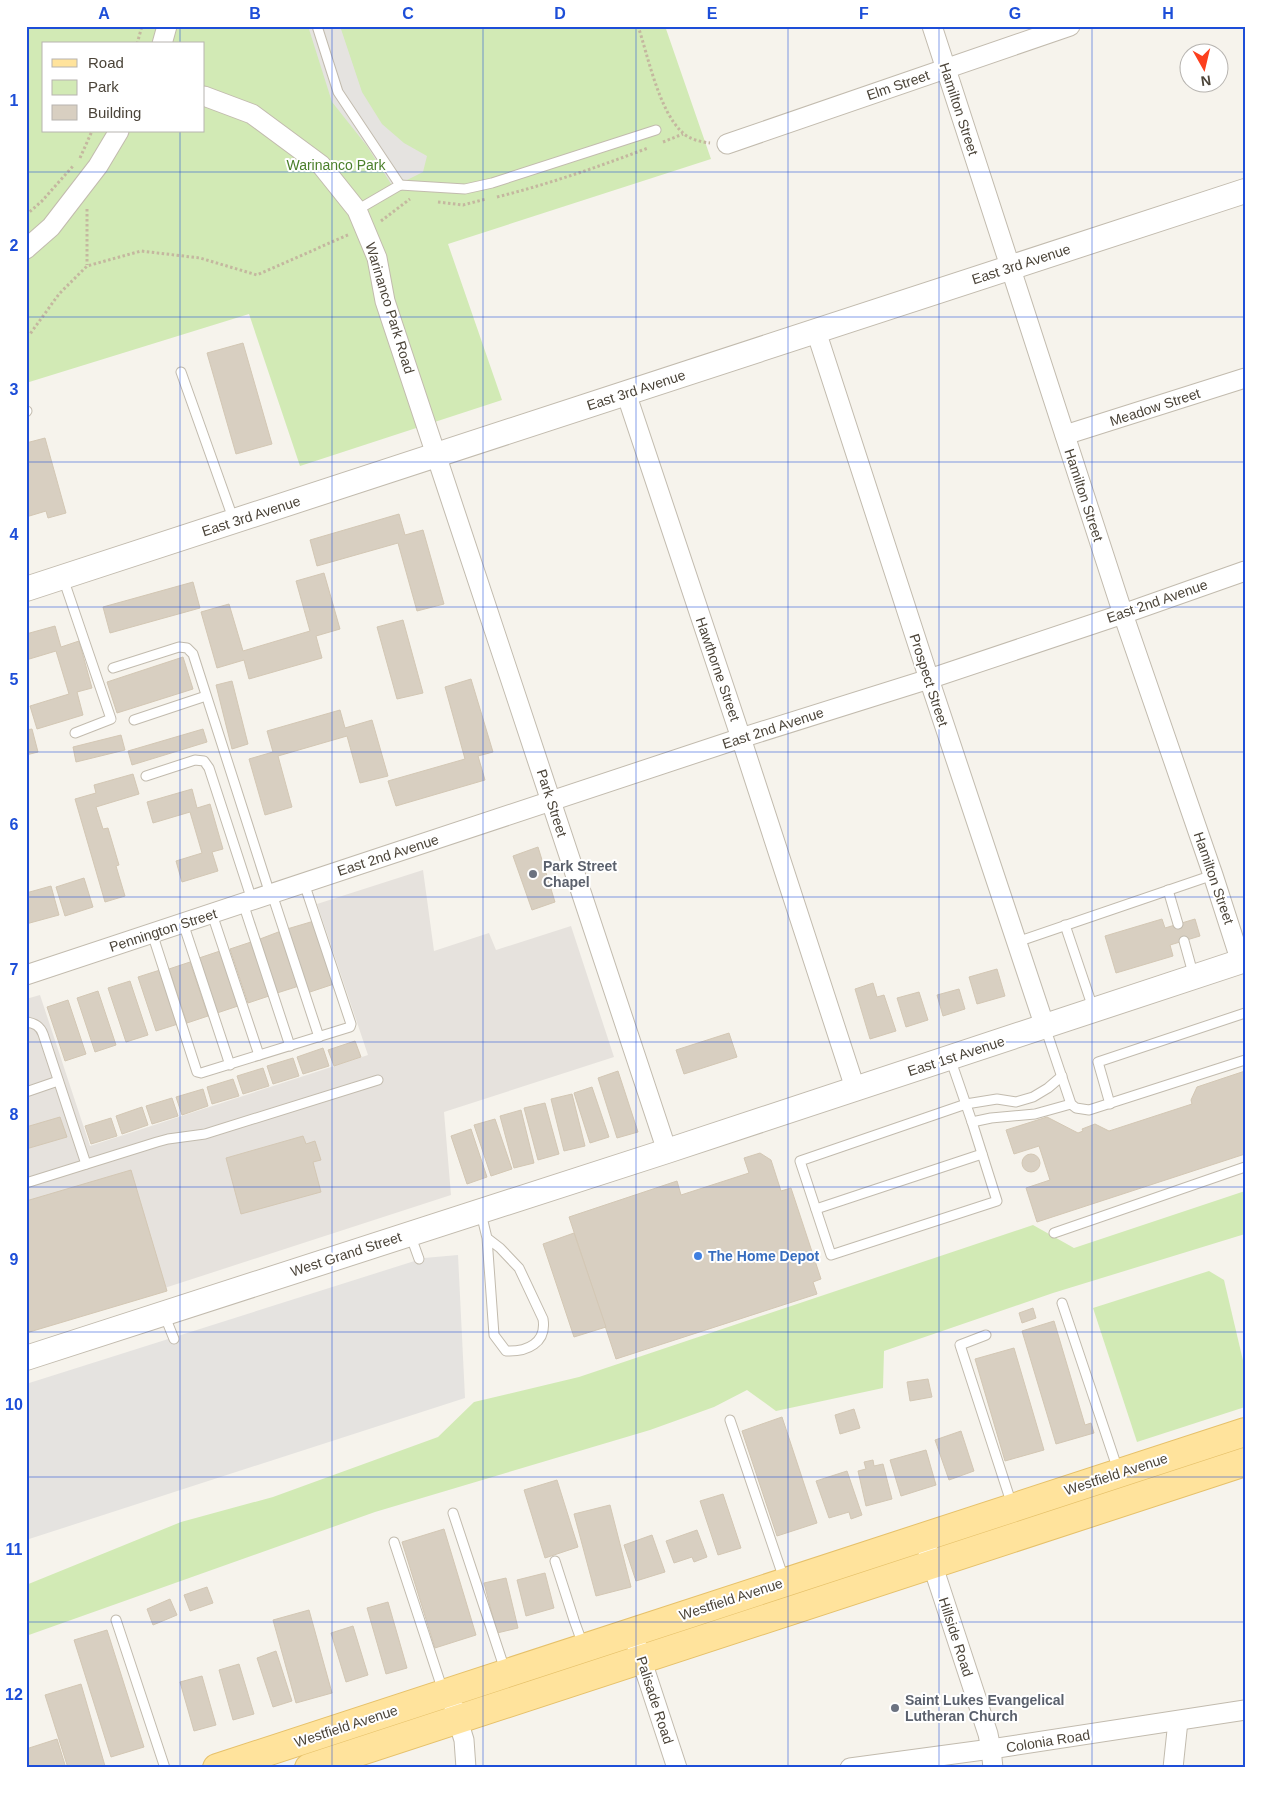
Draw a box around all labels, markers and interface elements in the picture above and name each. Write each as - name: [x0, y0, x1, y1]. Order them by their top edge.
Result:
- text: A: [98, 5, 110, 22]
- text: B: [249, 5, 261, 22]
- text: C: [402, 5, 414, 22]
- text: D: [554, 5, 566, 22]
- text: E: [707, 5, 718, 22]
- text: F: [859, 5, 869, 22]
- text: G: [1009, 5, 1021, 22]
- text: H: [1162, 5, 1174, 22]
- legend: [42, 42, 205, 132]
- north arrow: [1178, 42, 1228, 92]
- text: Road: [88, 54, 124, 71]
- street label: Hamilton Street: [936, 61, 982, 157]
- street label: Elm Street: [864, 67, 932, 103]
- text: N: [1200, 72, 1212, 90]
- text: Park: [88, 78, 119, 95]
- text: 1: [10, 92, 19, 109]
- text: Building: [88, 104, 141, 121]
- park label: Warinanco Park: [286, 157, 387, 173]
- text: 2: [10, 237, 19, 254]
- street label: Warinanco Park Road: [362, 240, 418, 376]
- street label: East 3rd Avenue: [970, 240, 1072, 287]
- street label: East 3rd Avenue: [585, 366, 687, 413]
- text: 3: [10, 381, 19, 398]
- street label: Meadow Street: [1108, 385, 1202, 429]
- street label: Hamilton Street: [1061, 447, 1107, 543]
- street label: East 3rd Avenue: [200, 492, 302, 539]
- text: 4: [10, 526, 19, 543]
- street label: East 2nd Avenue: [1104, 576, 1210, 626]
- street label: Hawthorne Street: [693, 615, 743, 723]
- street label: Prospect Street: [906, 632, 952, 728]
- text: 5: [10, 671, 19, 688]
- street label: East 2nd Avenue: [720, 704, 826, 752]
- street label: Park Street: [534, 767, 570, 839]
- text: 6: [10, 816, 19, 833]
- street label: Hamilton Street: [1191, 830, 1237, 926]
- street label: East 2nd Avenue: [335, 831, 441, 879]
- place label: Park Street Chapel: [543, 858, 617, 890]
- marker: Park Street Chapel: [527, 868, 539, 880]
- street label: Pennington Street: [107, 905, 219, 955]
- text: 7: [10, 961, 19, 978]
- street label: East 1st Avenue: [906, 1033, 1007, 1079]
- text: 8: [10, 1106, 19, 1123]
- street label: West Grand Street: [289, 1228, 404, 1279]
- place label: The Home Depot: [708, 1248, 820, 1264]
- marker: The Home Depot: [692, 1250, 704, 1262]
- text: 9: [10, 1251, 19, 1268]
- text: 10: [5, 1396, 23, 1413]
- street label: Westfield Avenue: [1062, 1450, 1170, 1498]
- text: 11: [6, 1541, 23, 1558]
- street label: Westfield Avenue: [677, 1575, 785, 1623]
- street label: Hillside Road: [936, 1595, 976, 1679]
- street label: Palisade Road: [633, 1654, 677, 1746]
- text: 12: [5, 1686, 23, 1703]
- place label: Saint Lukes Evangelical Lutheran Church: [905, 1692, 1065, 1724]
- street label: Westfield Avenue: [292, 1702, 400, 1750]
- marker: Saint Lukes Evangelical Lutheran Church: [889, 1702, 901, 1714]
- street label: Colonia Road: [1005, 1726, 1091, 1756]

